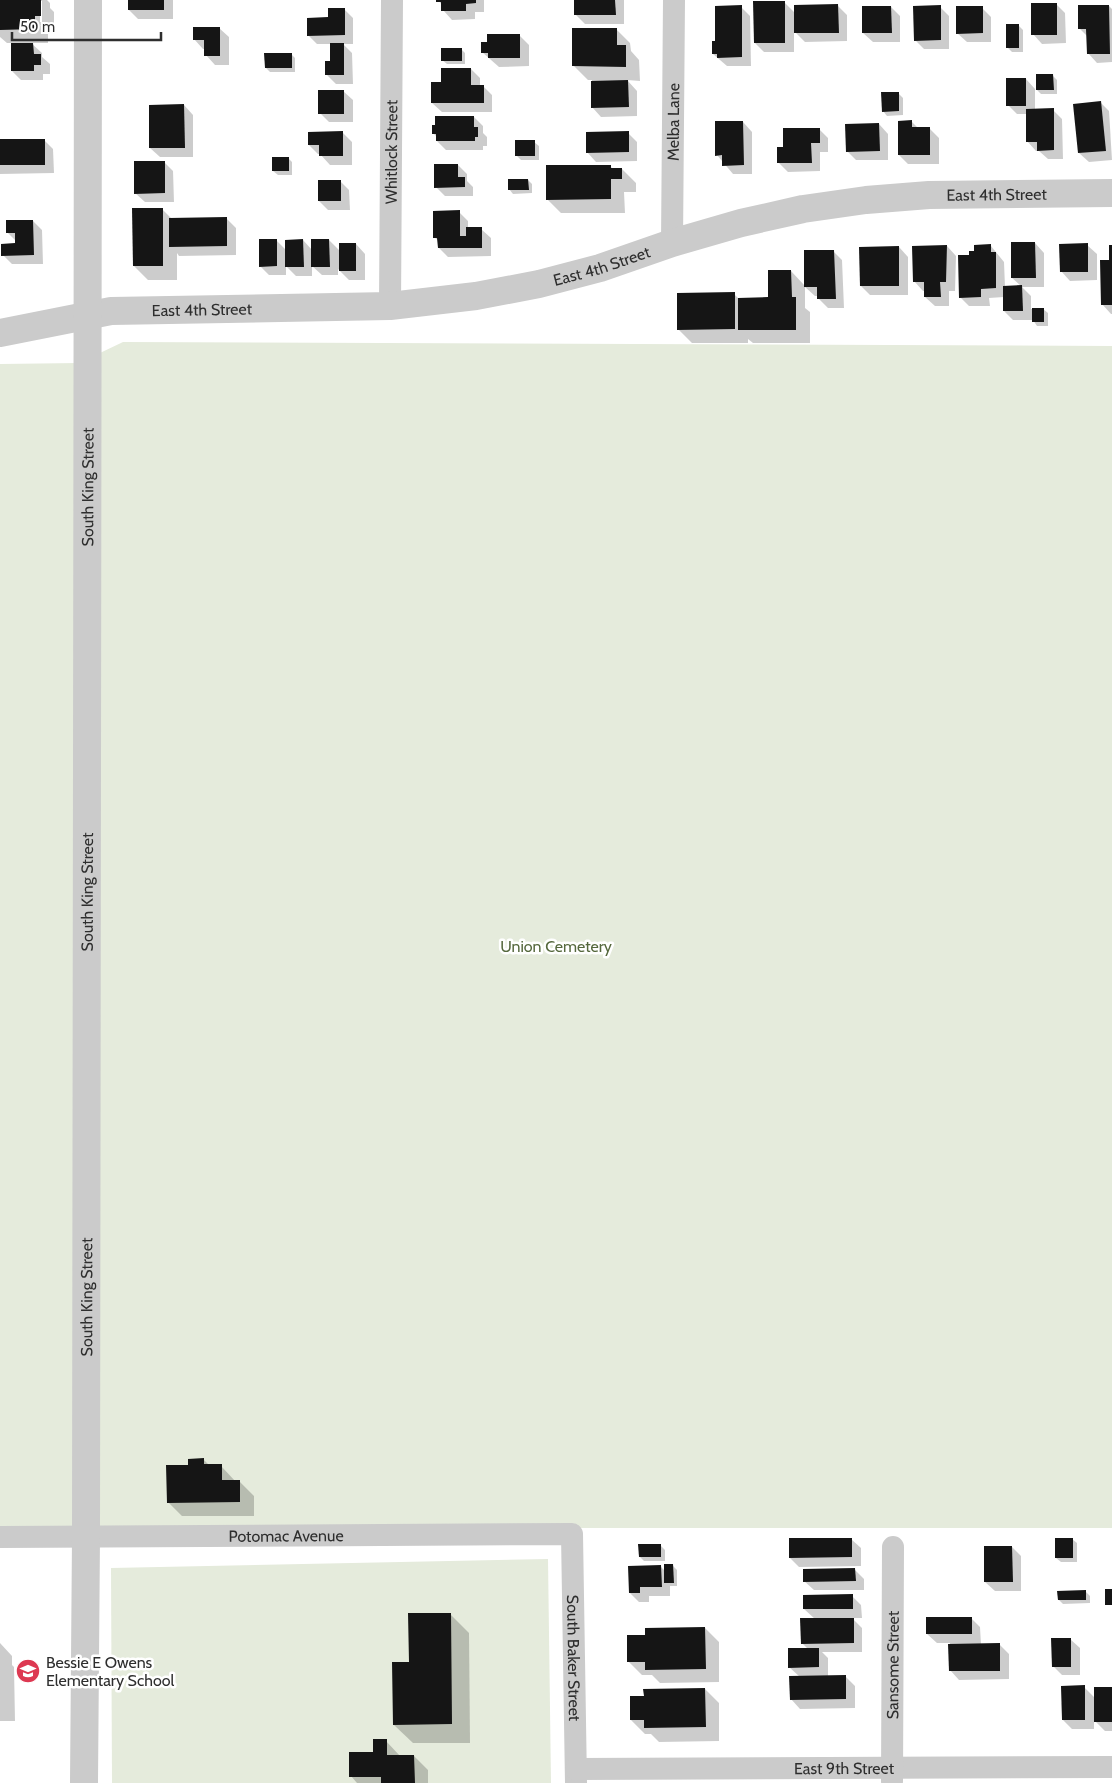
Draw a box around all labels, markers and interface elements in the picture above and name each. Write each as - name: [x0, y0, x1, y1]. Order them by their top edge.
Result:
- scale bar: [12, 10, 161, 42]
- text: 50 m: [20, 18, 55, 36]
- street label: Melba Lane: [663, 83, 683, 161]
- street label: Whitlock Street: [381, 99, 401, 204]
- street label: East 4th Street: [946, 184, 1047, 204]
- street label: East 4th Street: [551, 242, 653, 289]
- street label: East 4th Street: [151, 299, 253, 320]
- street label: South King Street: [78, 427, 97, 546]
- street label: South King Street: [77, 832, 96, 951]
- park label: Union Cemetery: [500, 937, 612, 956]
- street label: South King Street: [77, 1237, 96, 1356]
- street label: Potomac Avenue: [228, 1526, 344, 1545]
- street label: South Baker Street: [563, 1595, 585, 1722]
- street label: Sansome Street: [883, 1610, 902, 1719]
- place label: Bessie E Owens Elementary School: [46, 1653, 174, 1690]
- school or university icon: Bessie E Owens Elementary School: [15, 1658, 41, 1684]
- street label: East 9th Street: [794, 1758, 895, 1778]

